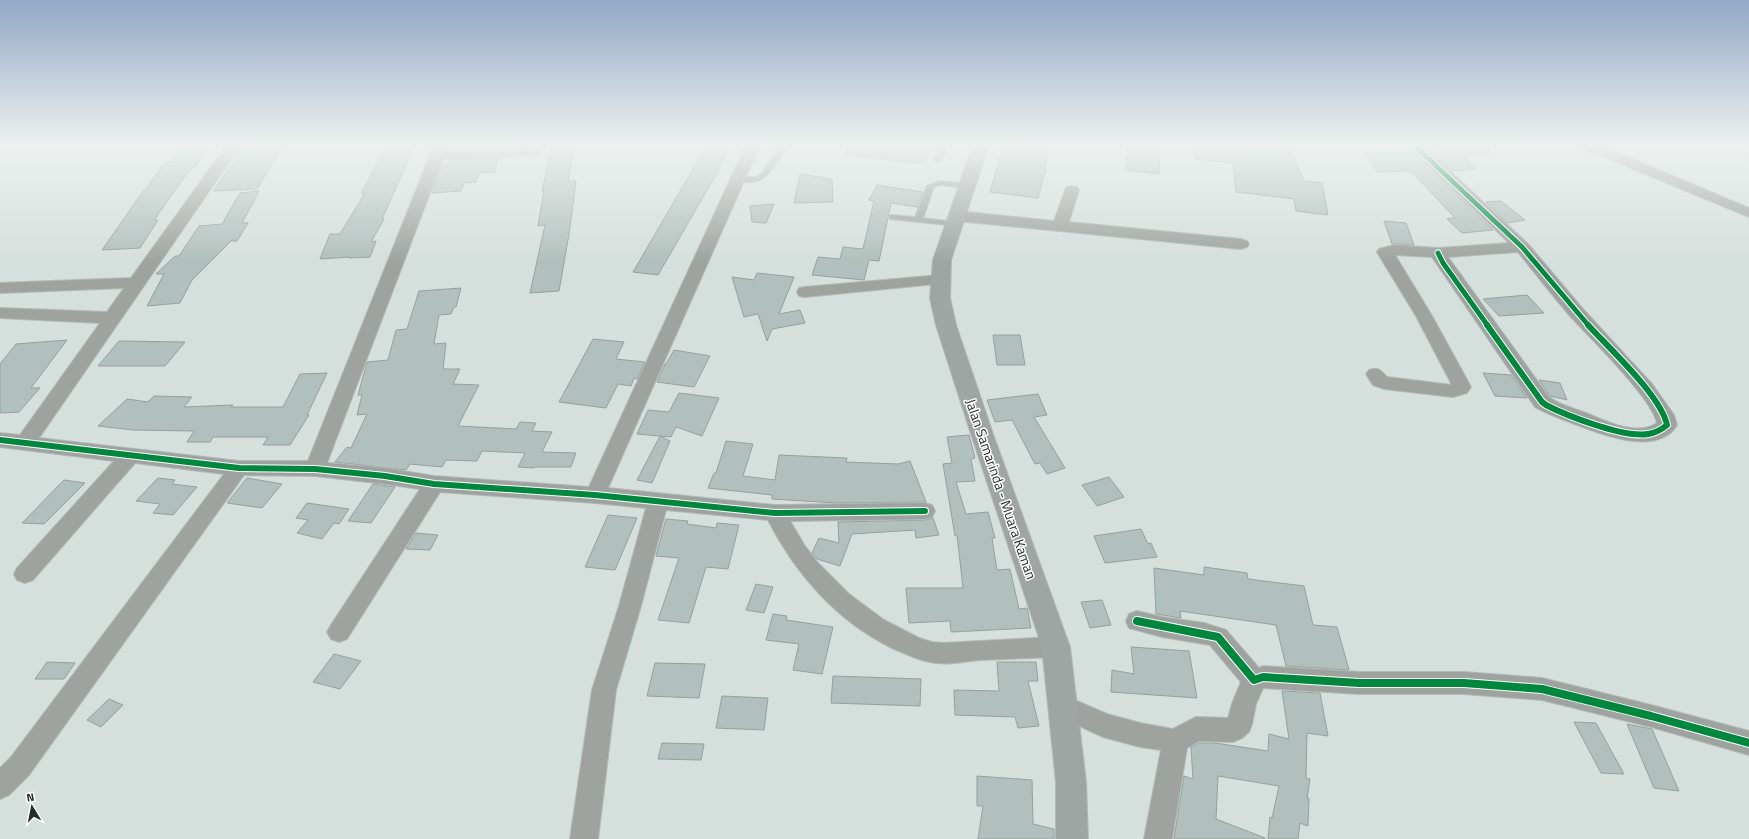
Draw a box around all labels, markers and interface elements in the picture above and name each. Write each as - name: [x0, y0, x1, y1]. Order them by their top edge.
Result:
- street label: Jalan Samarinda - Muara Kaman: [961, 396, 1042, 582]
- north arrow: [12, 787, 52, 827]
- text: N: [25, 789, 35, 806]

